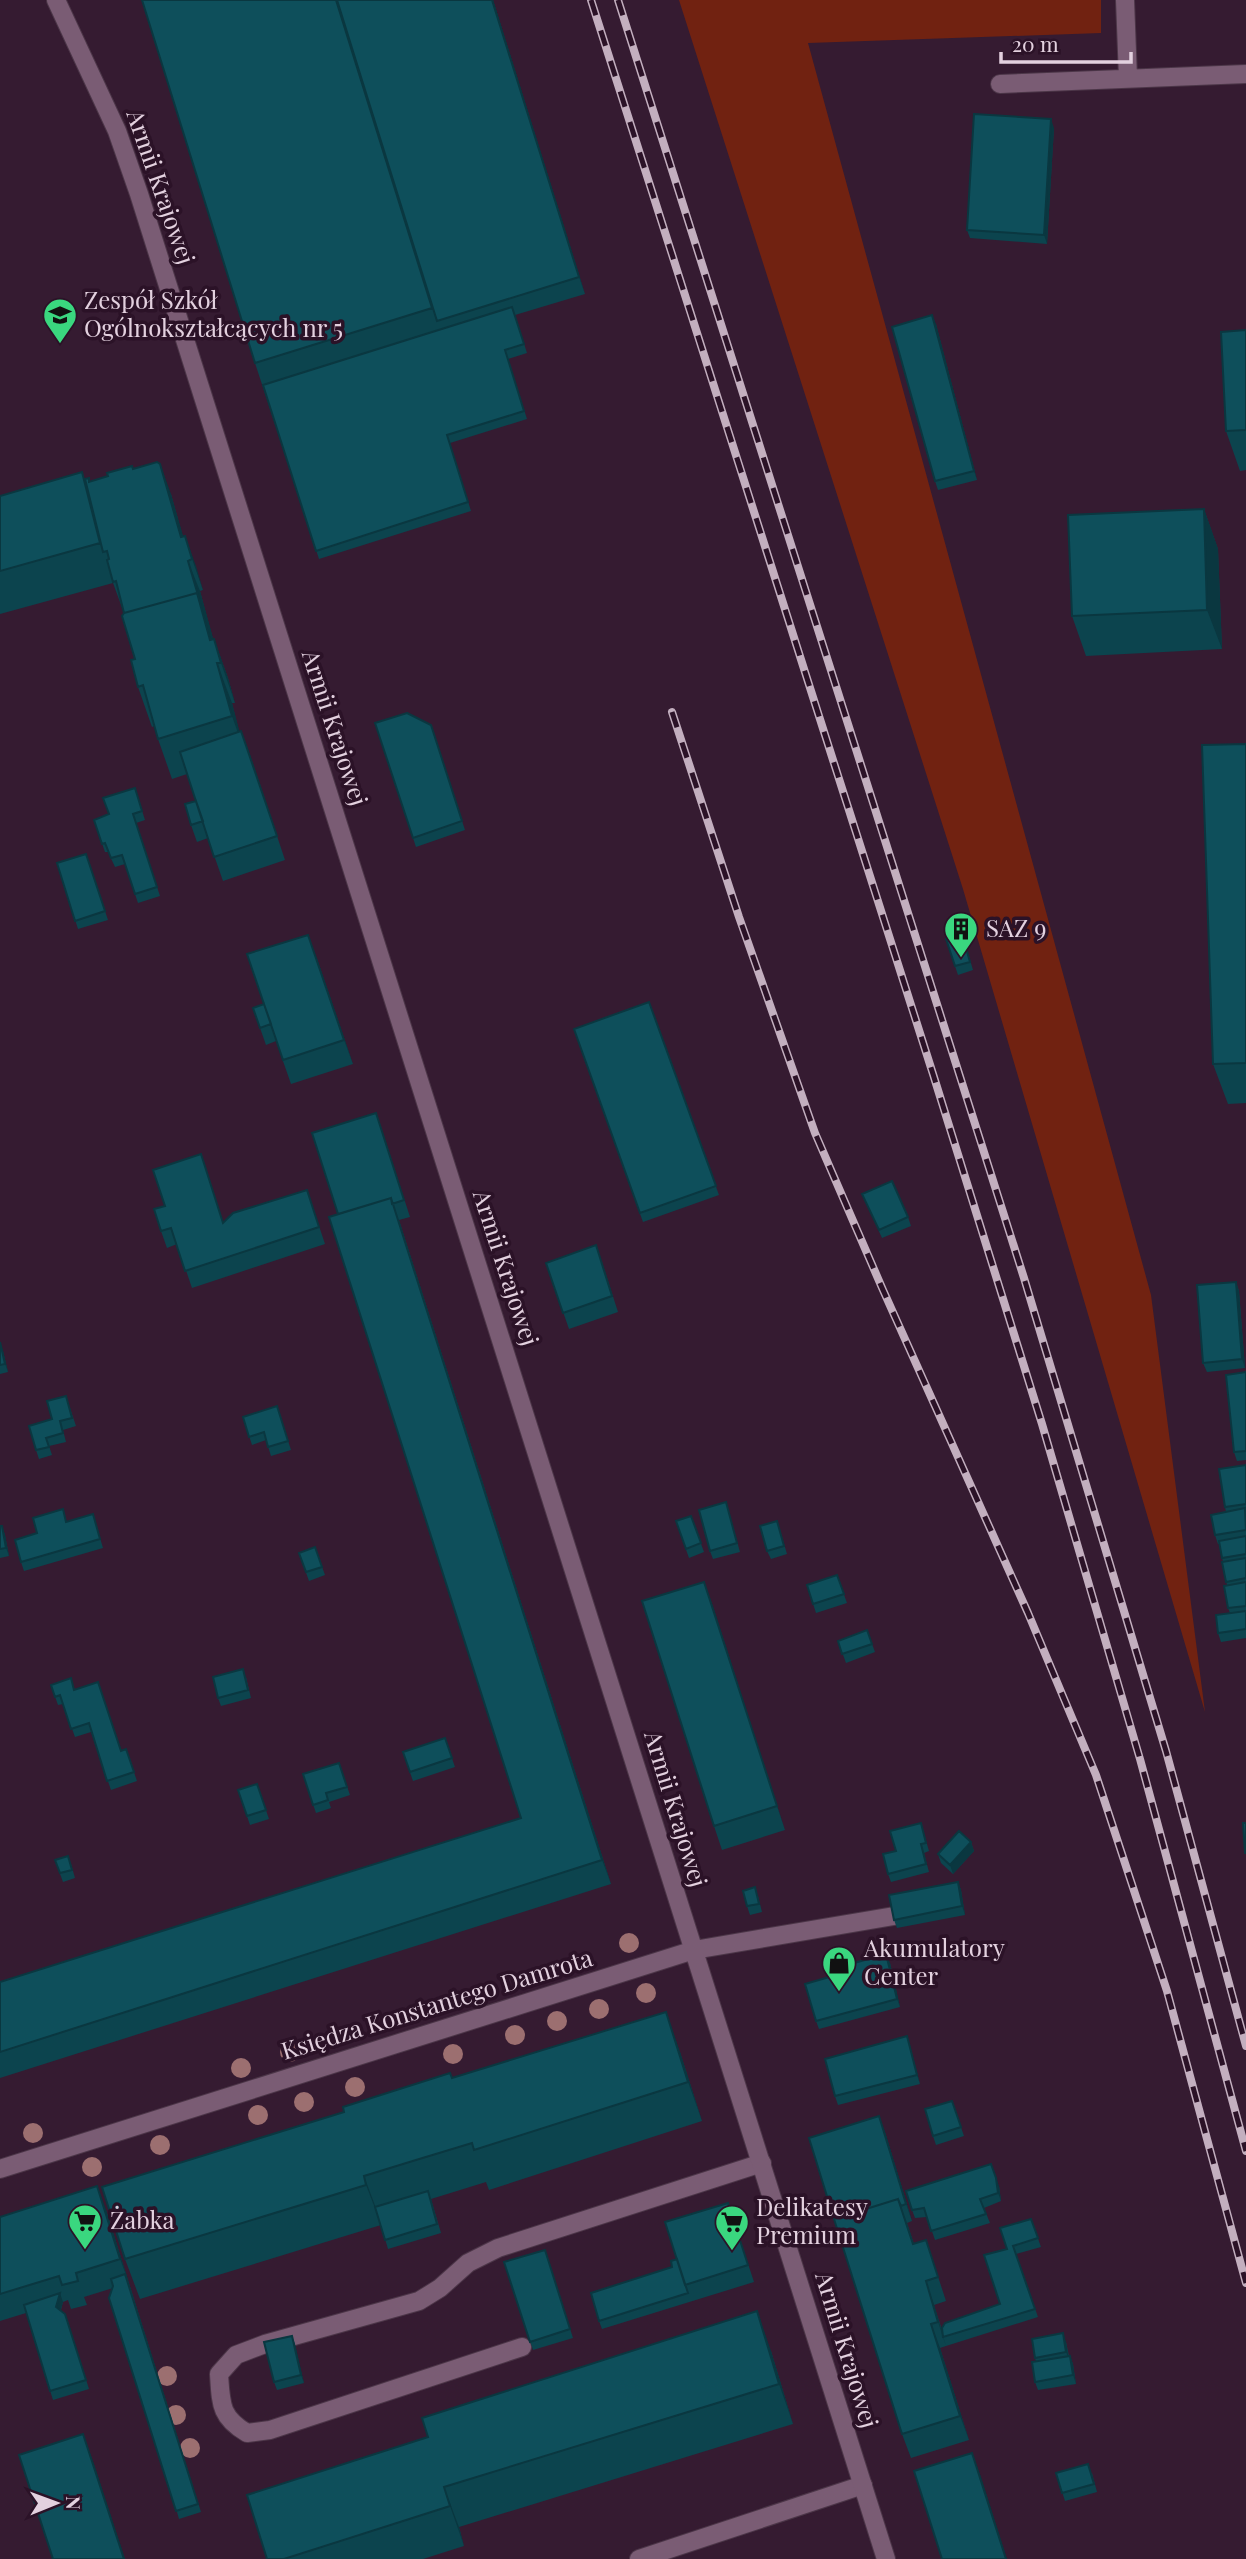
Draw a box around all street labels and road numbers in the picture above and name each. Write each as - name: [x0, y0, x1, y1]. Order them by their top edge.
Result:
- street label: Armii Krajowej: [120, 104, 203, 268]
- street label: Armii Krajowej: [295, 645, 376, 809]
- street label: Armii Krajowej: [466, 1185, 547, 1349]
- street label: Armii Krajowej: [638, 1725, 716, 1890]
- street label: Księdza Konstantego Damrota: [277, 1940, 596, 2066]
- street label: Armii Krajowej: [809, 2266, 887, 2431]

